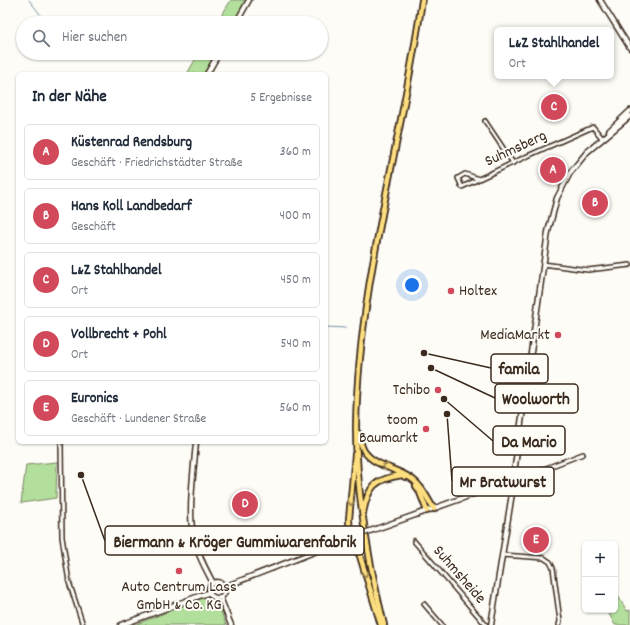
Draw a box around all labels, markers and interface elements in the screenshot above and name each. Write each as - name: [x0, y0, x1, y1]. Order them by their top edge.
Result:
- search box: [16, 16, 328, 60]
- icon: search: [30, 27, 52, 49]
- text: Hier suchen: [62, 27, 127, 49]
- popup: [494, 27, 614, 79]
- text: L&Z Stahlhandel: [509, 33, 599, 55]
- text: Ort: [509, 55, 526, 74]
- text: In der Nähe: [32, 86, 107, 110]
- text: 5 Ergebnisse: [250, 89, 312, 108]
- pin: C: [541, 92, 567, 122]
- street label: Suhmsberg: [481, 125, 551, 173]
- text: Küstenrad Rendsburg: [71, 132, 192, 154]
- text: A: [42, 143, 50, 162]
- text: 360 m: [280, 143, 311, 162]
- text: Geschäft · Friedrichstädter Straße: [71, 154, 242, 173]
- pin: A: [540, 155, 566, 185]
- pin: B: [582, 188, 608, 218]
- text: Hans Koll Landbedarf: [71, 196, 192, 218]
- text: B: [43, 207, 49, 226]
- text: 400 m: [280, 207, 311, 226]
- text: Geschäft: [71, 218, 116, 237]
- text: L&Z Stahlhandel: [71, 260, 161, 282]
- text: C: [43, 271, 49, 290]
- text: 450 m: [281, 271, 311, 290]
- your location: [402, 275, 422, 295]
- place label: Holtex: [459, 280, 497, 303]
- text: Ort: [71, 282, 88, 301]
- marker: Holtex: [446, 286, 456, 296]
- text: Vollbrecht + Pohl: [71, 324, 167, 346]
- place label: MediaMarkt: [480, 324, 550, 347]
- marker: MediaMarkt: [553, 330, 563, 340]
- text: D: [43, 335, 49, 354]
- text: 540 m: [281, 335, 311, 354]
- text: Ort: [71, 346, 88, 365]
- callout: famila: [491, 354, 548, 383]
- text: famila: [498, 359, 540, 383]
- place label: Tchibo: [393, 379, 430, 402]
- callout: Woolworth: [495, 384, 578, 413]
- marker: Tchibo: [433, 385, 443, 395]
- text: Euronics: [71, 388, 119, 410]
- text: Woolworth: [502, 389, 570, 413]
- text: E: [43, 399, 49, 418]
- text: 560 m: [280, 399, 311, 418]
- place label: toom Baumarkt: [359, 409, 418, 450]
- text: Geschäft · Lundener Straße: [71, 410, 206, 429]
- marker: toom Baumarkt: [421, 424, 431, 434]
- callout: Da Mario: [493, 426, 565, 455]
- text: Da Mario: [501, 432, 557, 456]
- one-way arrow: [382, 463, 390, 471]
- callout: Mr Bratwurst: [452, 467, 554, 496]
- text: Mr Bratwurst: [460, 472, 547, 496]
- pin: D: [232, 489, 258, 519]
- one-way arrow: [346, 500, 355, 506]
- pin: E: [523, 525, 549, 555]
- callout: Biermann & Kröger Gummiwarenfabrik: [105, 526, 364, 555]
- text: Biermann & Kröger Gummiwarenfabrik: [113, 532, 357, 556]
- street label: Suhmsheide: [427, 541, 491, 609]
- map controls: [582, 541, 618, 613]
- button: +: [582, 541, 618, 577]
- marker: Auto Centrum Lass GmbH & Co. KG: [174, 566, 184, 576]
- one-way arrow: [361, 570, 369, 577]
- place label: Auto Centrum Lass GmbH & Co. KG: [121, 576, 237, 617]
- button: −: [582, 577, 618, 613]

